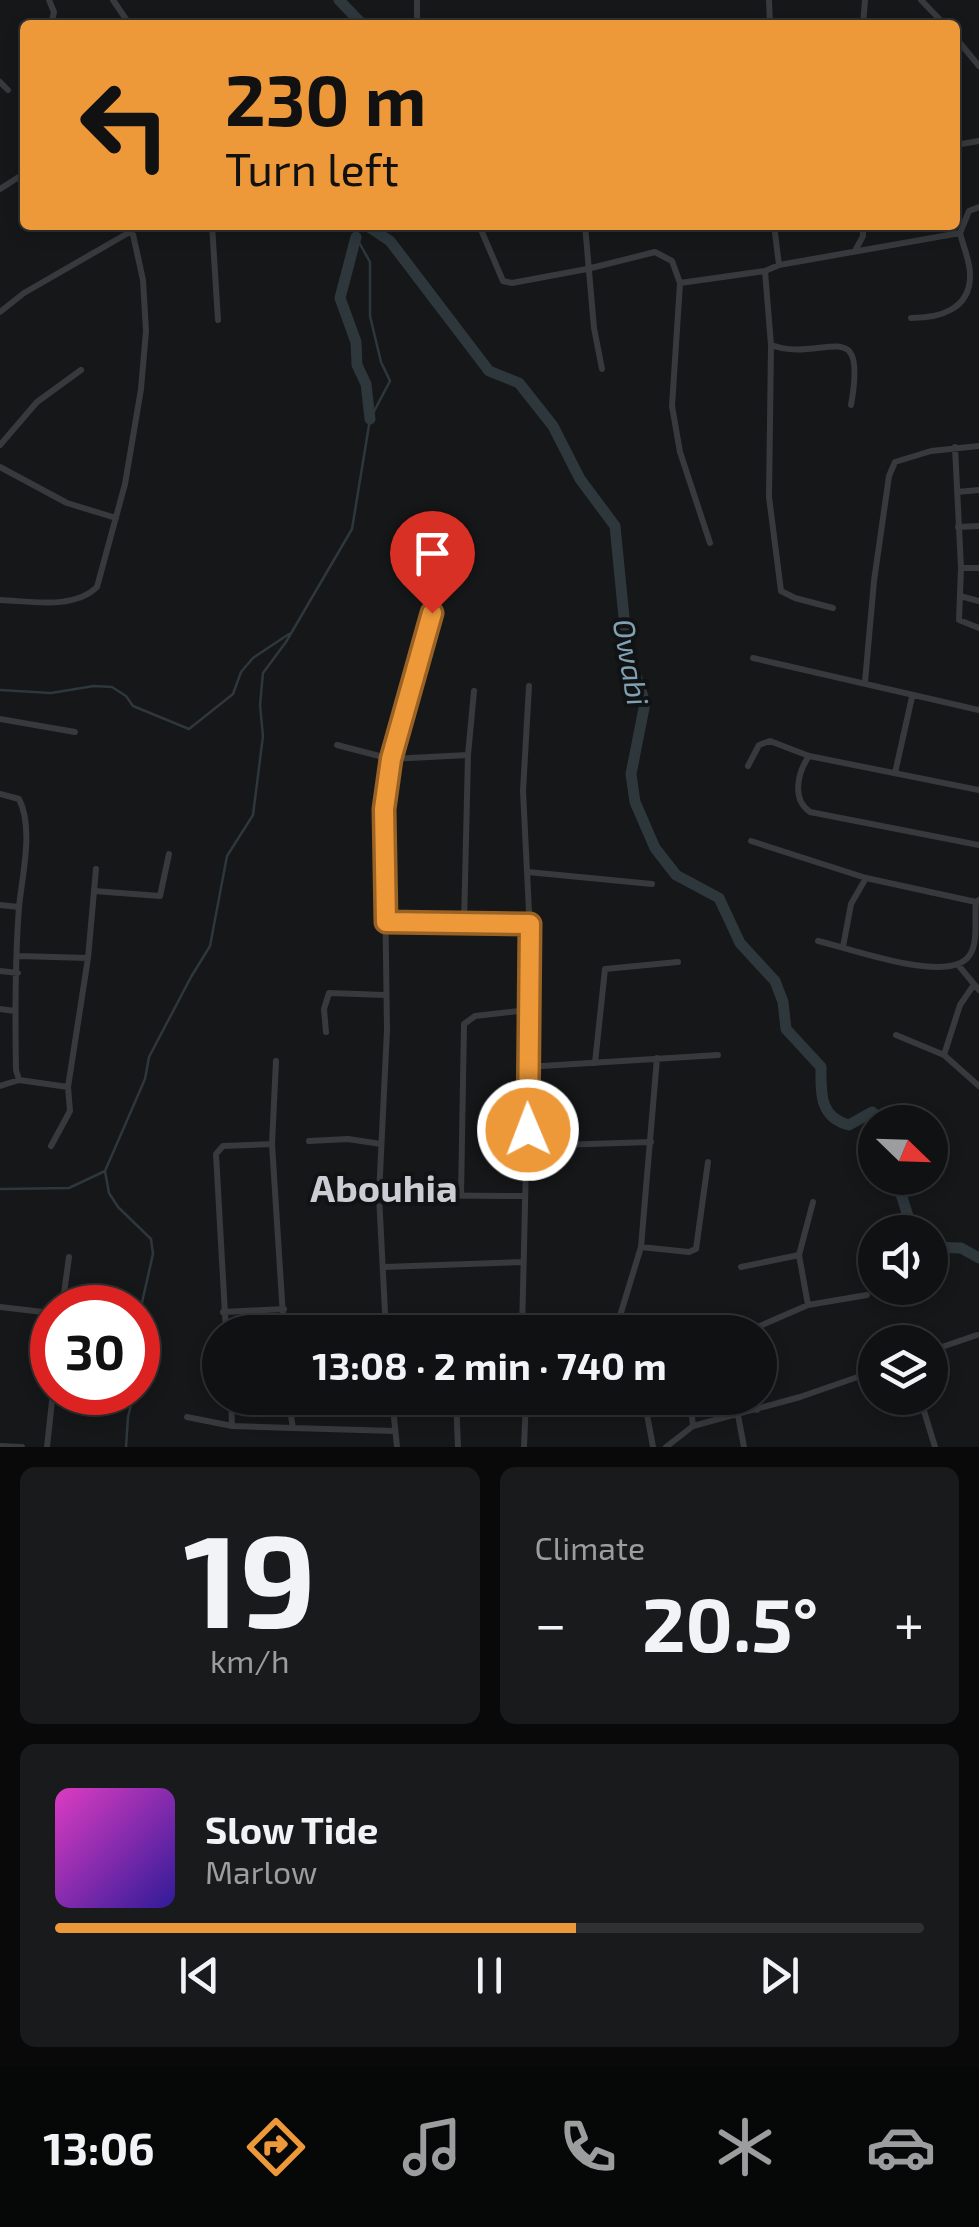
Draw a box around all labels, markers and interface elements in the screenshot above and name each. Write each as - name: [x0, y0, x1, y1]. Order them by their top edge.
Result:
- text: 230 m: [225, 56, 426, 140]
- icon: left: [60, 60, 190, 190]
- text: Turn left: [225, 141, 399, 195]
- pin: [390, 511, 475, 614]
- icon: arrive: [405, 526, 460, 581]
- water label: Owabi: [607, 616, 657, 708]
- position arrow: [476, 1078, 580, 1182]
- north arrow: [858, 1105, 948, 1195]
- map controls: [858, 1105, 948, 1415]
- district label: Abouhia: [310, 1164, 458, 1210]
- button: sound: [858, 1215, 948, 1305]
- speed limit sign: 30: [30, 1285, 160, 1415]
- button: layers: [858, 1325, 948, 1415]
- text: 13:08 · 2 min · 740 m: [312, 1342, 667, 1388]
- text: 19: [183, 1498, 316, 1654]
- text: Climate: [535, 1528, 645, 1566]
- text: 20.5°: [642, 1577, 818, 1667]
- text: −: [535, 1589, 567, 1655]
- text: +: [894, 1589, 924, 1655]
- text: km/h: [210, 1641, 289, 1679]
- text: Slow Tide: [205, 1806, 378, 1852]
- text: Marlow: [205, 1852, 317, 1890]
- icon: previous: [172, 1948, 227, 2003]
- icon: pause: [462, 1948, 517, 2003]
- icon: next: [752, 1948, 807, 2003]
- icon: directions: [241, 2112, 311, 2182]
- icon: music: [397, 2112, 467, 2182]
- icon: phone: [553, 2112, 623, 2182]
- icon: climate: [710, 2112, 780, 2182]
- icon: car: [866, 2112, 936, 2182]
- text: 13:06: [43, 2120, 155, 2174]

